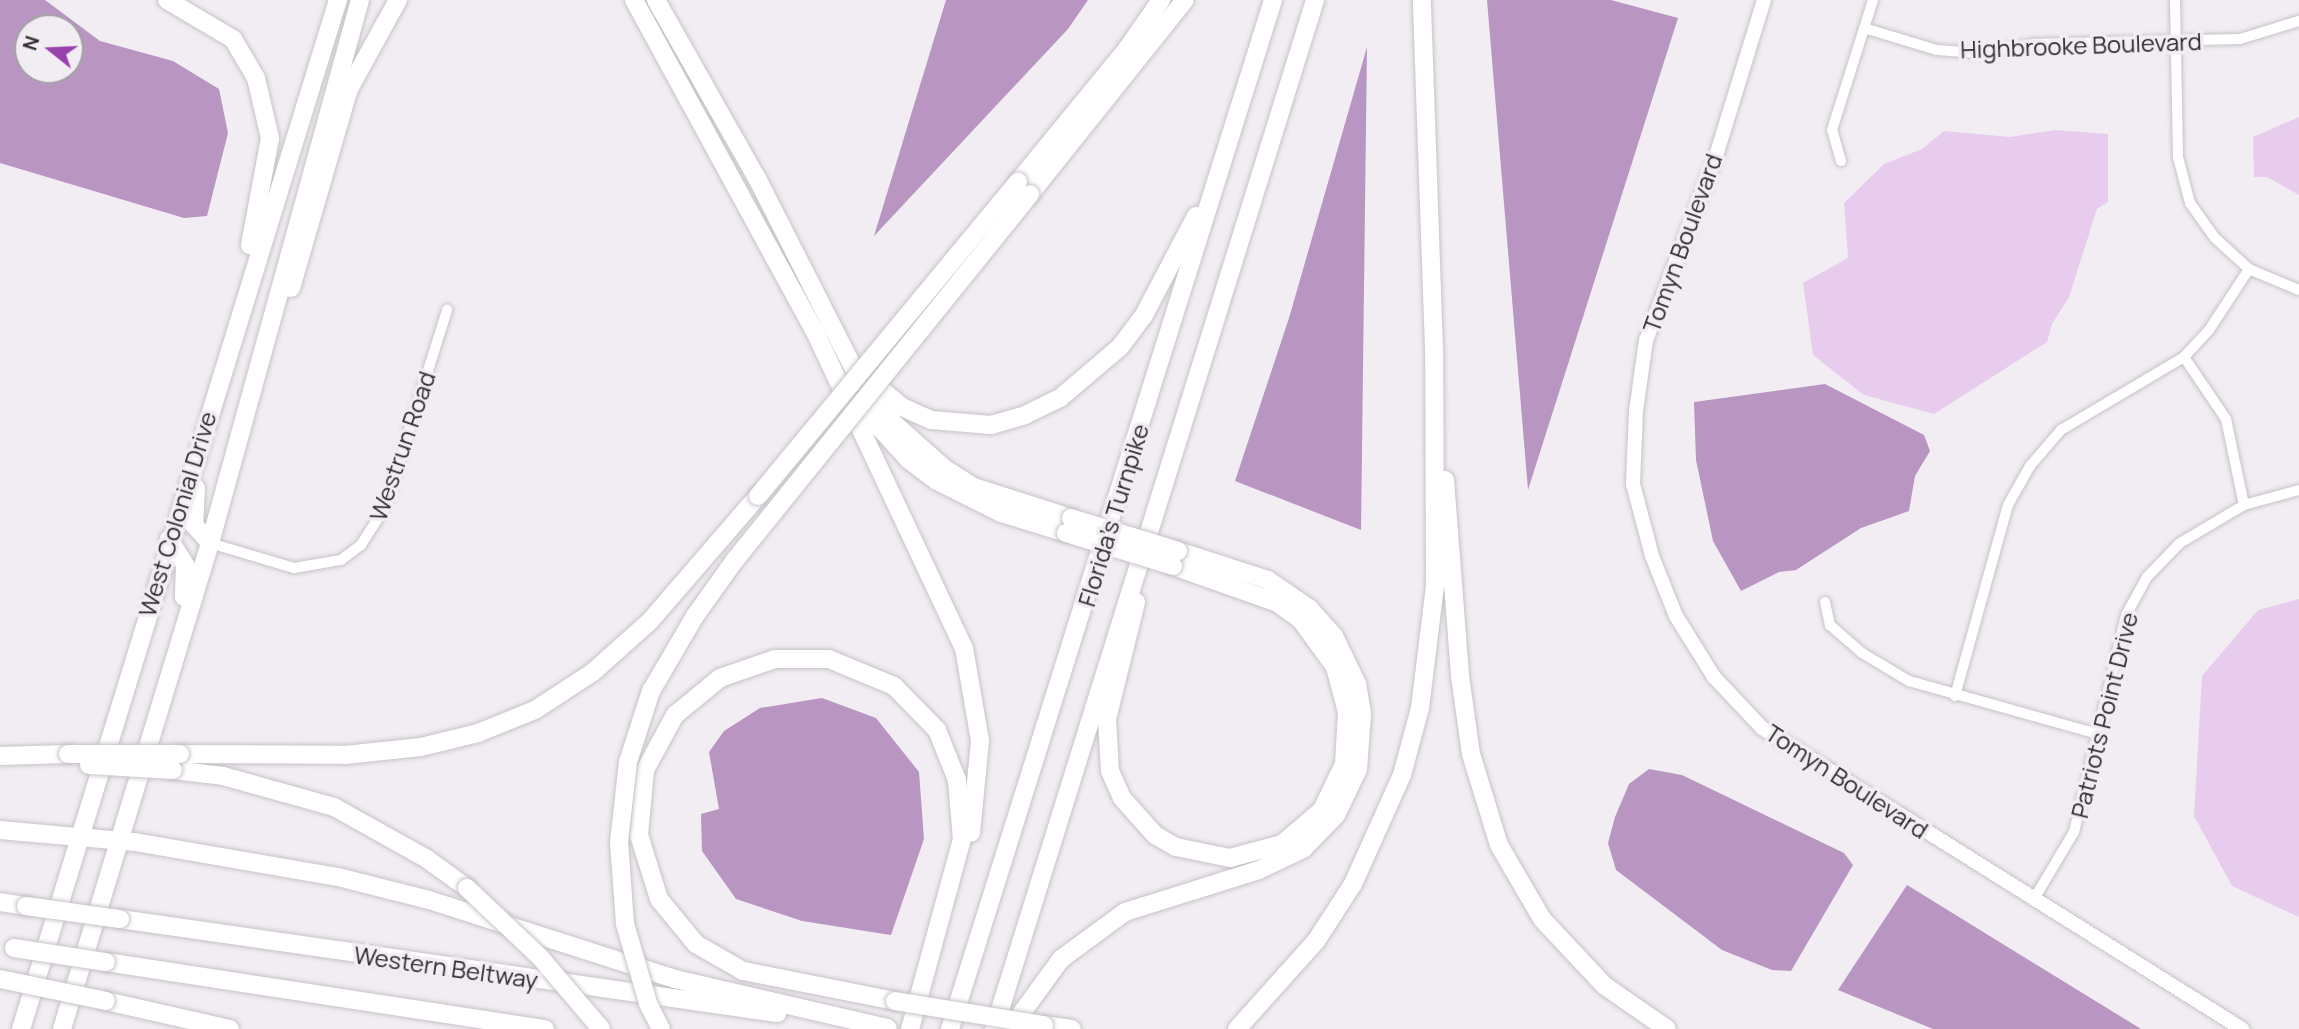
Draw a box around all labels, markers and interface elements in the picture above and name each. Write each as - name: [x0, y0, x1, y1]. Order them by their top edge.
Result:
- north arrow: [14, 14, 84, 84]
- street label: Highbrooke Boulevard: [1960, 26, 2202, 64]
- text: N: [16, 33, 45, 54]
- street label: Tomyn Boulevard: [1636, 150, 1728, 336]
- street label: Westrun Road: [363, 368, 441, 524]
- street label: West Colonial Drive: [132, 408, 222, 620]
- street label: Florida's Turnpike: [1072, 420, 1154, 610]
- street label: Patriots Point Drive: [2064, 609, 2144, 821]
- street label: Tomyn Boulevard: [1760, 718, 1934, 844]
- street label: Western Beltway: [352, 940, 540, 994]

